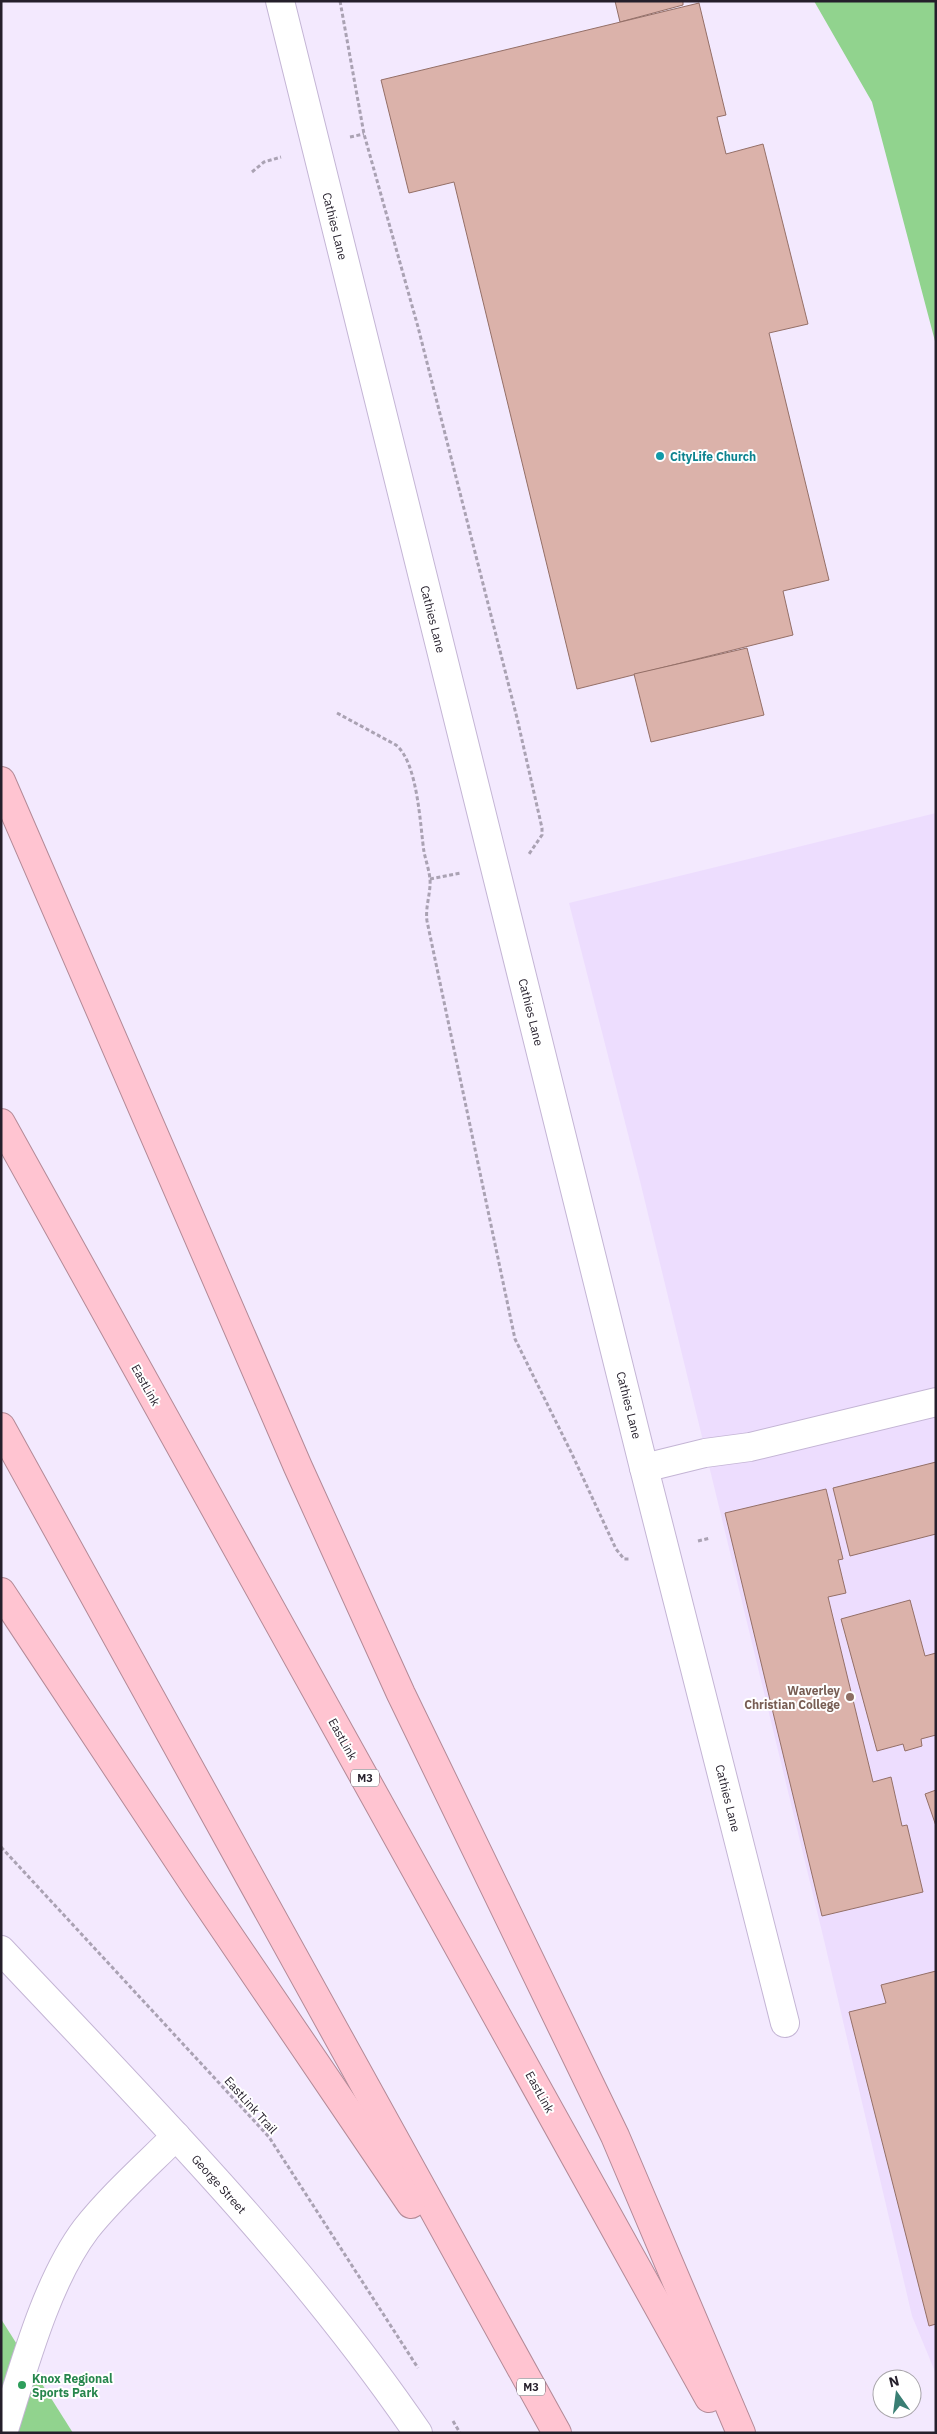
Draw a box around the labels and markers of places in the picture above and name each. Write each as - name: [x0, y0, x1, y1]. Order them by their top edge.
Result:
- place label: CityLife Church: [670, 449, 756, 464]
- marker: CityLife Church: [654, 450, 666, 462]
- place label: Waverley Christian College: [744, 1683, 841, 1712]
- marker: Waverley Christian College: [844, 1691, 856, 1703]
- place label: Knox Regional Sports Park: [32, 2371, 113, 2400]
- marker: Knox Regional Sports Park: [16, 2379, 28, 2391]

